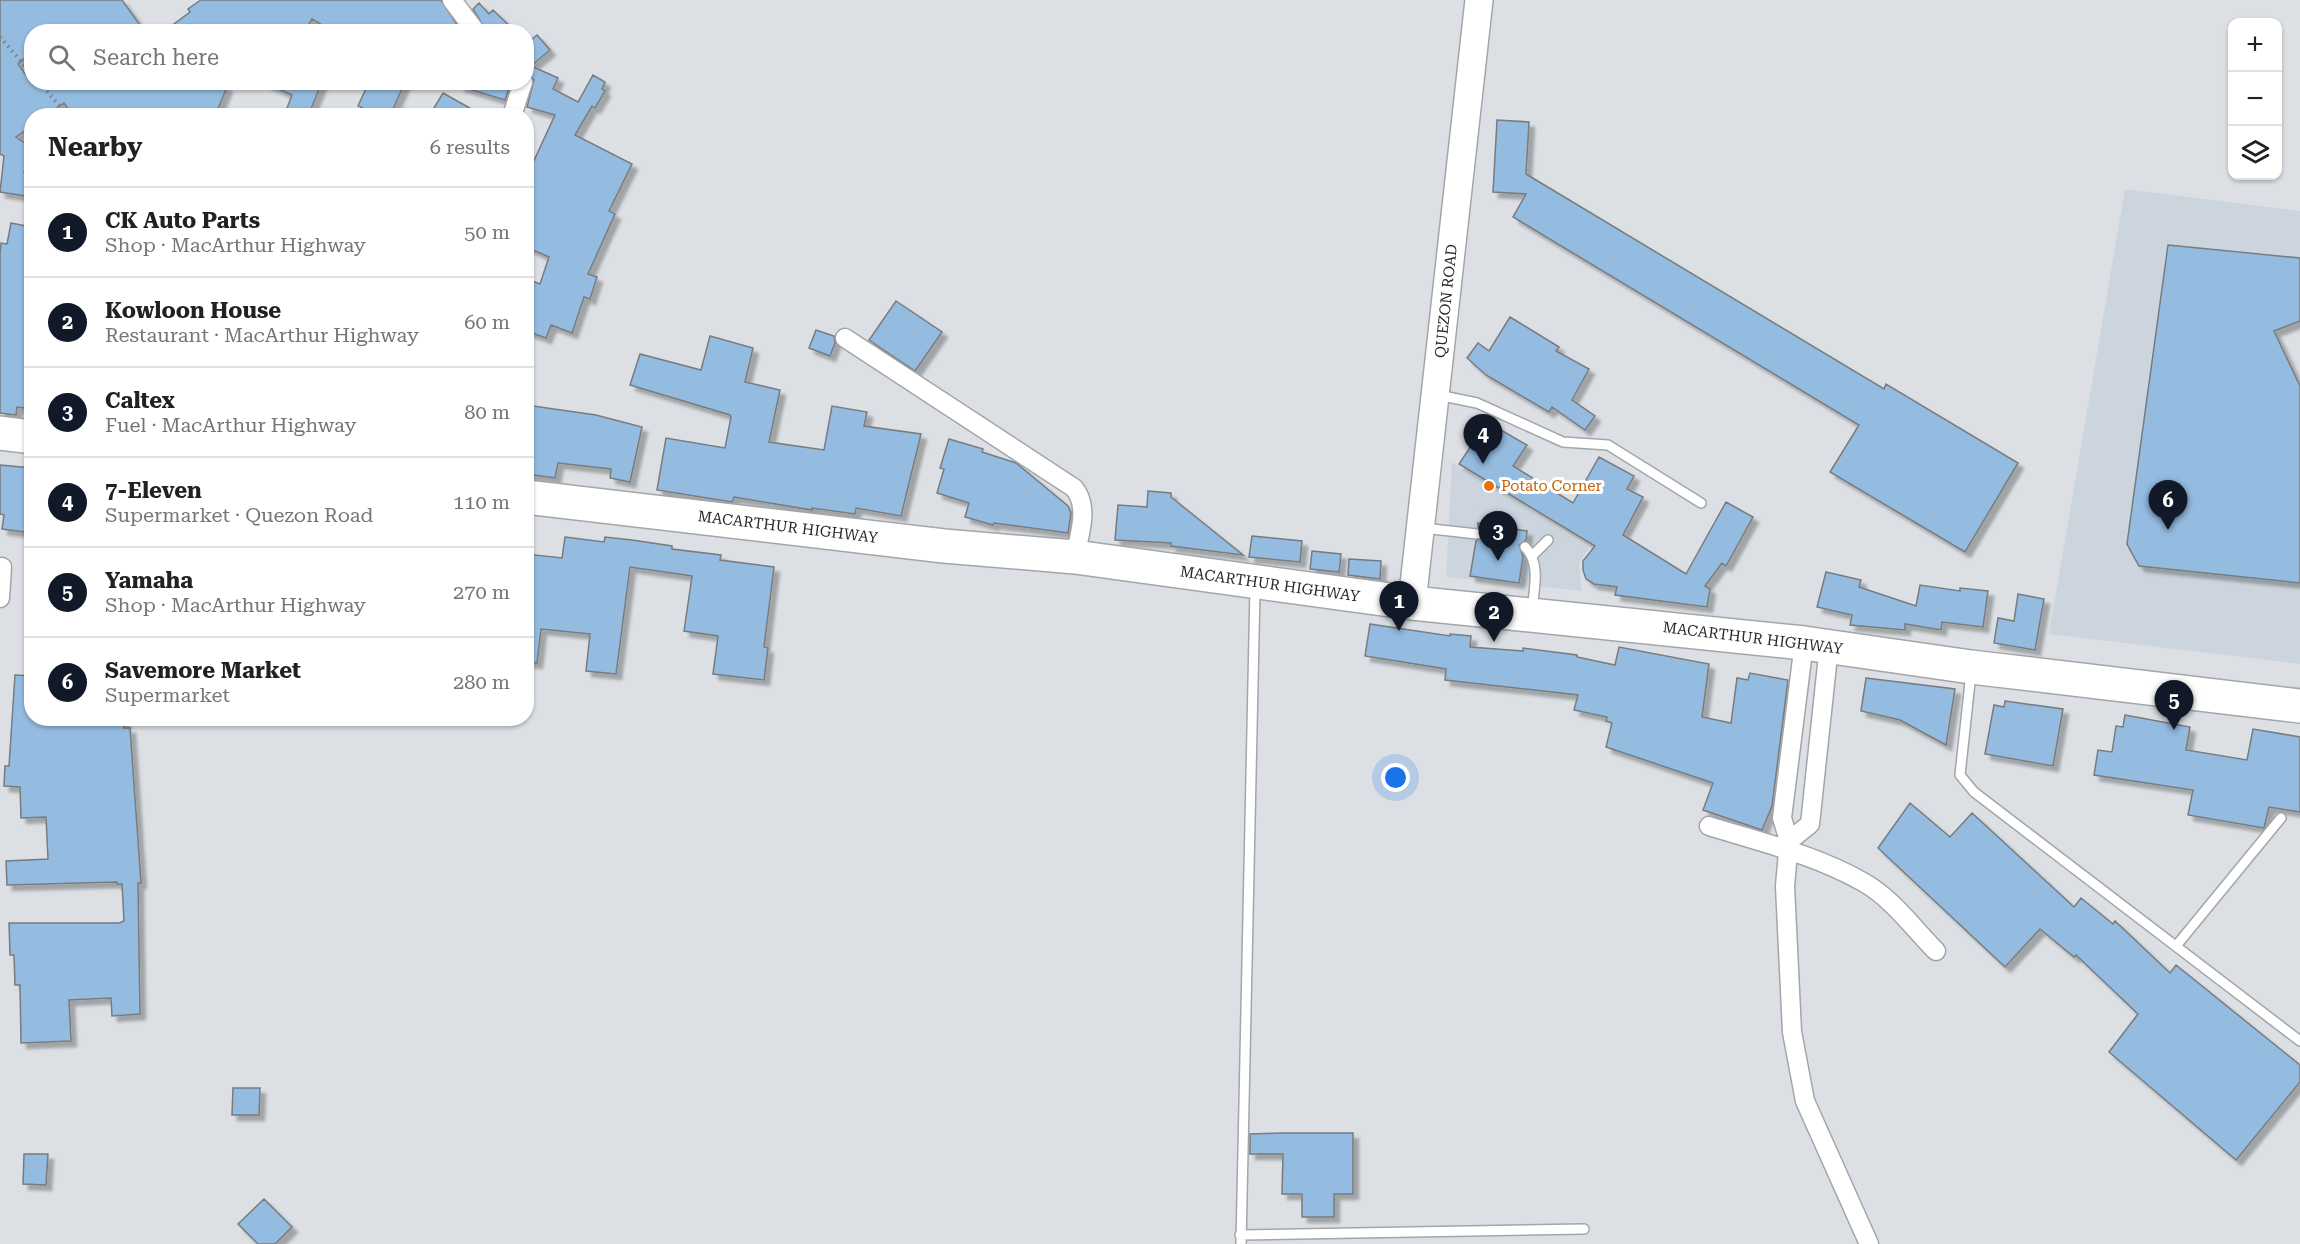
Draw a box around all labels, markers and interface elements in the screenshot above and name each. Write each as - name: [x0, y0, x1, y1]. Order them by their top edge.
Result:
- map controls: [2228, 18, 2282, 180]
- button: +: [2228, 18, 2282, 72]
- search box: [24, 24, 534, 90]
- icon: search: [45, 41, 78, 74]
- text: Search here: [93, 45, 219, 70]
- button: −: [2228, 72, 2282, 126]
- button: layers: [2228, 126, 2282, 180]
- text: Nearby: [48, 132, 142, 162]
- text: 6 results: [430, 135, 510, 159]
- text: CK Auto Parts: [105, 208, 260, 233]
- text: 1: [62, 220, 73, 244]
- text: 50 m: [464, 220, 510, 244]
- text: Shop · MacArthur Highway: [105, 233, 366, 257]
- street label: QUEZON ROAD: [1431, 243, 1461, 359]
- text: Kowloon House: [105, 298, 281, 323]
- text: 2: [62, 310, 73, 334]
- text: 60 m: [464, 310, 510, 334]
- text: Restaurant · MacArthur Highway: [105, 323, 419, 347]
- text: Caltex: [105, 388, 175, 413]
- text: 3: [62, 400, 73, 424]
- text: 80 m: [464, 400, 510, 424]
- text: Fuel · MacArthur Highway: [105, 413, 356, 437]
- pin: 4: [1464, 414, 1502, 464]
- place label: Potato Corner: [1501, 477, 1602, 495]
- text: 7-Eleven: [105, 478, 202, 503]
- marker: Potato Corner: [1482, 479, 1496, 493]
- pin: 6: [2148, 480, 2188, 530]
- text: 4: [62, 490, 73, 514]
- text: 110 m: [453, 490, 510, 514]
- text: Supermarket · Quezon Road: [105, 503, 373, 527]
- street label: MACARTHUR HIGHWAY: [697, 507, 880, 547]
- pin: 3: [1478, 512, 1518, 561]
- street label: MACARTHUR HIGHWAY: [1179, 562, 1362, 606]
- text: Yamaha: [105, 568, 193, 593]
- text: 5: [62, 580, 73, 604]
- text: 270 m: [453, 580, 510, 604]
- pin: 1: [1380, 582, 1418, 631]
- pin: 2: [1474, 592, 1514, 642]
- text: Shop · MacArthur Highway: [105, 593, 366, 617]
- street label: MACARTHUR HIGHWAY: [1662, 618, 1845, 658]
- text: Savemore Market: [105, 658, 301, 683]
- text: 6: [62, 670, 73, 694]
- text: 280 m: [453, 670, 510, 694]
- pin: 5: [2154, 680, 2194, 730]
- text: Supermarket: [105, 683, 230, 707]
- your location: [1381, 763, 1410, 792]

